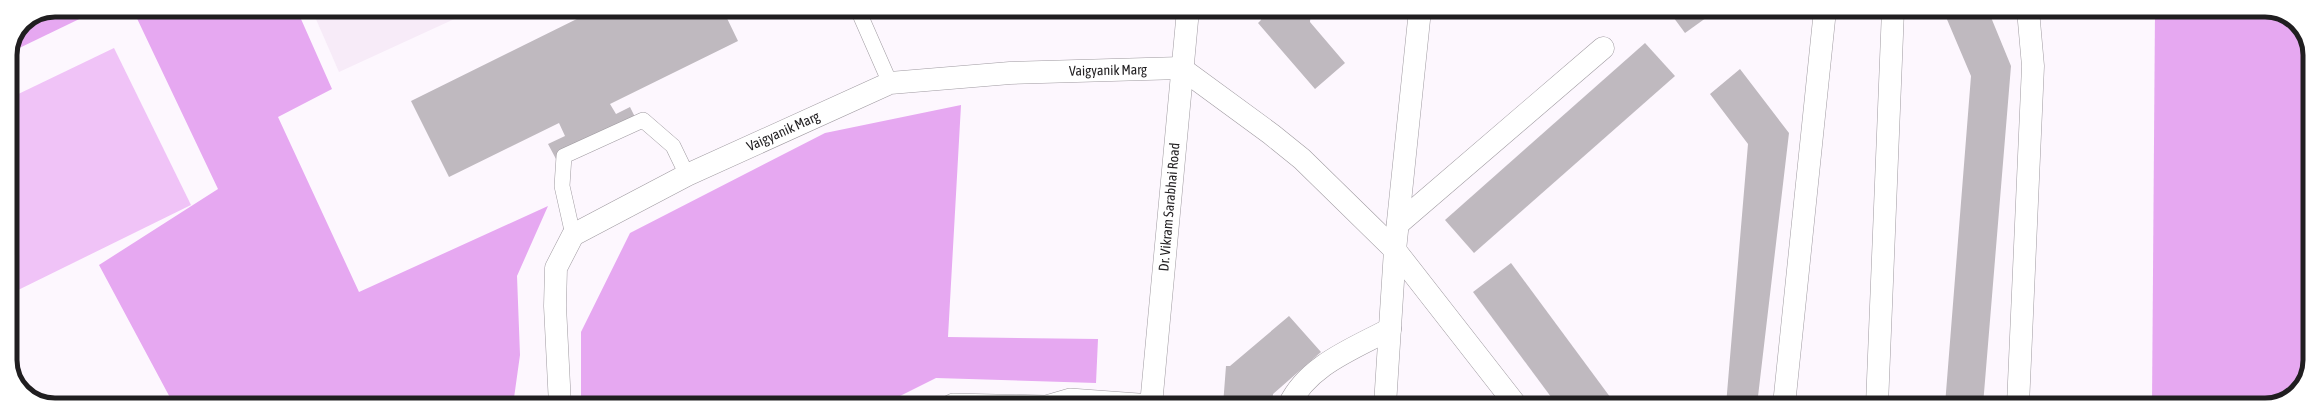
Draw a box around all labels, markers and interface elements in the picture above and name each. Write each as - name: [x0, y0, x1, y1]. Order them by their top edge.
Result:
- street label: Vaigyanik Marg: [1069, 61, 1147, 79]
- street label: Vaigyanik Marg: [744, 108, 822, 154]
- street label: Dr. Vikram Sarabhai Road: [1155, 142, 1183, 272]

